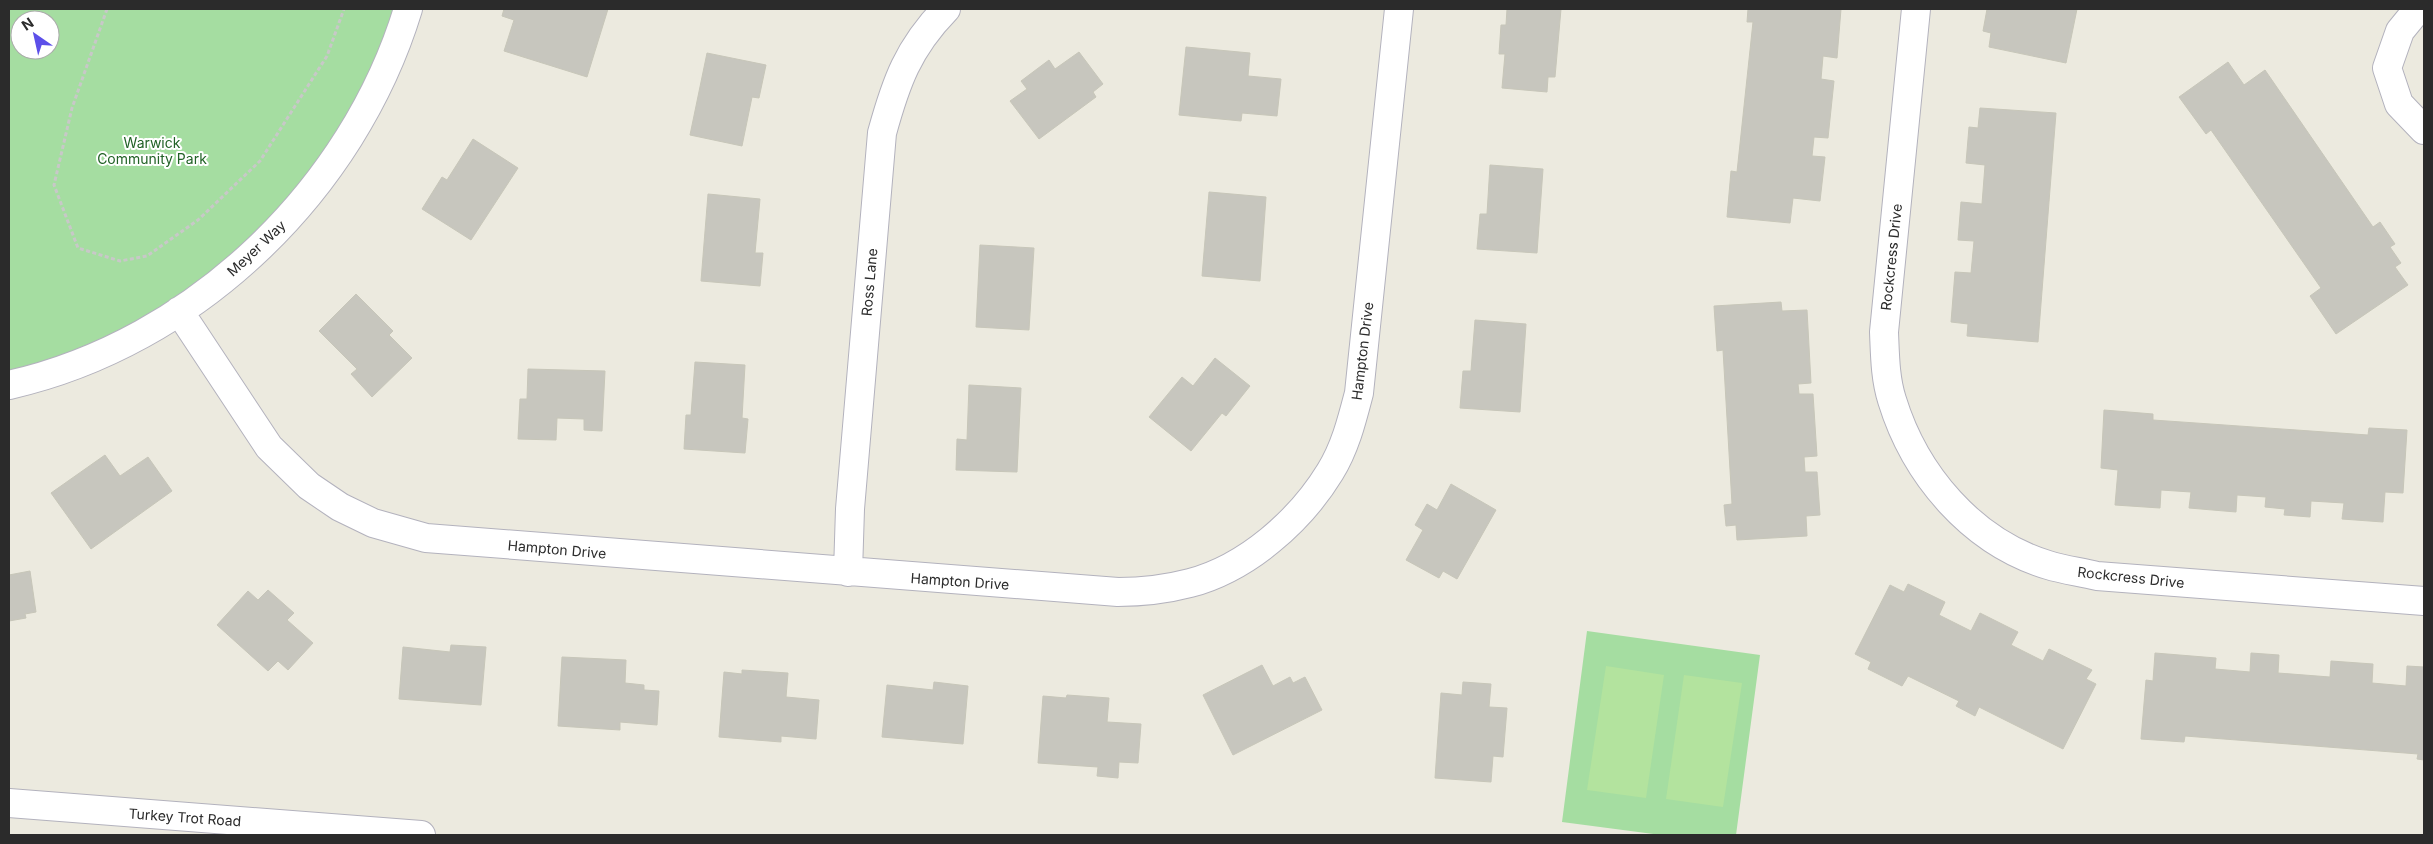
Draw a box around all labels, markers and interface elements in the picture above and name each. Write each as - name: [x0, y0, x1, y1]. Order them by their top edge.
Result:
- north arrow: [10, 10, 60, 60]
- text: N: [18, 14, 37, 34]
- park label: Warwick Community Park: [97, 134, 207, 167]
- street label: Rockcress Drive: [1877, 203, 1905, 311]
- street label: Meyer Way: [223, 216, 289, 279]
- street label: Ross Lane: [858, 247, 880, 317]
- street label: Hampton Drive: [1348, 301, 1376, 401]
- street label: Hampton Drive: [507, 536, 607, 562]
- street label: Rockcress Drive: [2077, 563, 2185, 591]
- street label: Hampton Drive: [910, 569, 1010, 593]
- street label: Turkey Trot Road: [128, 805, 242, 829]

